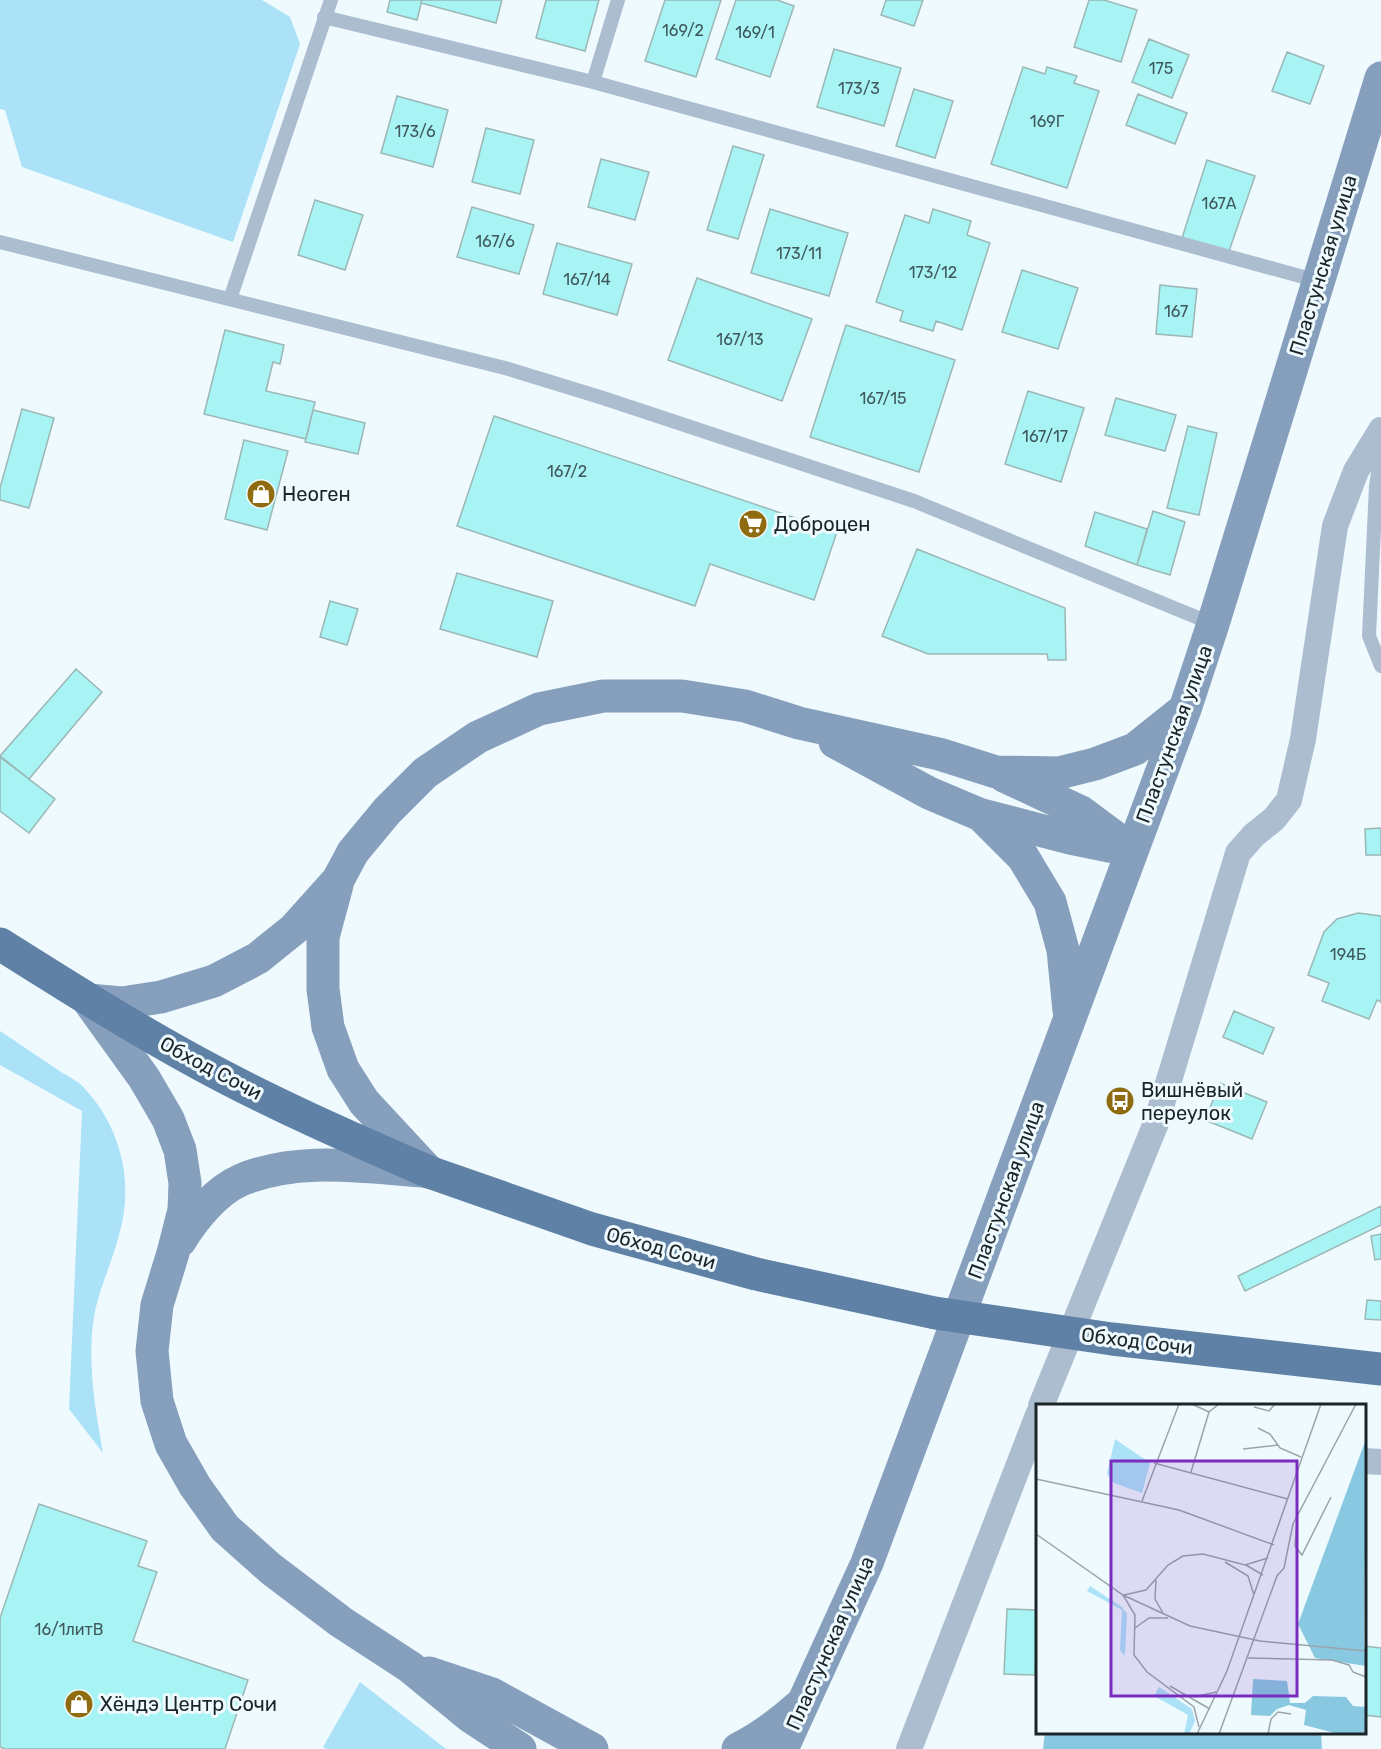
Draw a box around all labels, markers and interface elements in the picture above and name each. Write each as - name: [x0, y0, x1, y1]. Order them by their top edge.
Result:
- house number: 169/2: [662, 21, 704, 40]
- house number: 169/1: [735, 23, 775, 42]
- house number: 175: [1149, 59, 1173, 78]
- house number: 173/3: [838, 79, 880, 98]
- house number: 169Г: [1030, 112, 1065, 131]
- house number: 173/6: [394, 122, 436, 141]
- street label: Пластунская улица: [1284, 172, 1362, 358]
- house number: 167А: [1202, 194, 1237, 213]
- house number: 167/6: [475, 232, 515, 251]
- house number: 173/11: [776, 244, 822, 263]
- house number: 173/12: [909, 263, 957, 282]
- house number: 167/14: [563, 270, 611, 289]
- house number: 167: [1164, 302, 1188, 321]
- house number: 167/13: [716, 330, 764, 349]
- house number: 167/15: [859, 389, 907, 408]
- house number: 167/17: [1022, 427, 1068, 446]
- house number: 167/2: [547, 462, 587, 481]
- shop icon: Неоген: [245, 478, 277, 510]
- place label: Неоген: [282, 482, 351, 506]
- supermarket icon: Доброцен: [737, 508, 769, 540]
- place label: Доброцен: [774, 512, 870, 536]
- street label: Пластунская улица: [1131, 642, 1217, 826]
- house number: 194Б: [1330, 945, 1366, 964]
- street label: Обход Сочи: [156, 1031, 266, 1105]
- place label: Вишнёвый переулок: [1141, 1078, 1243, 1125]
- bus stop icon: Вишнёвый переулок: [1104, 1085, 1136, 1117]
- street label: Пластунская улица: [963, 1098, 1049, 1282]
- street label: Обход Сочи: [604, 1222, 718, 1274]
- street label: Обход Сочи: [1080, 1322, 1194, 1360]
- inset map: [1036, 1404, 1366, 1734]
- street label: Пластунская улица: [781, 1552, 879, 1734]
- house number: 16/1литВ: [35, 1620, 103, 1639]
- shop icon: Хёндэ Центр Сочи: [63, 1688, 95, 1720]
- place label: Хёндэ Центр Сочи: [100, 1692, 277, 1716]

